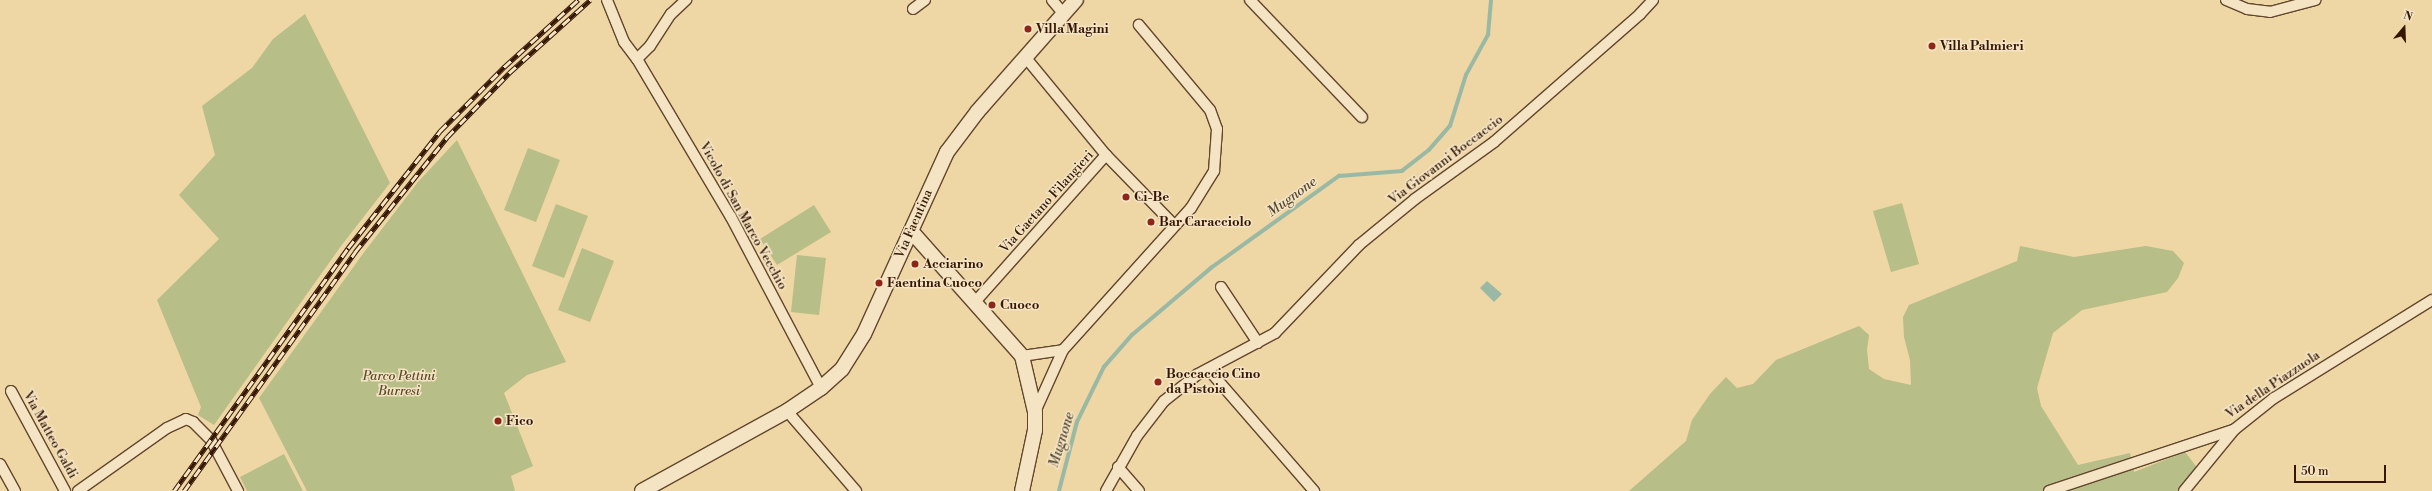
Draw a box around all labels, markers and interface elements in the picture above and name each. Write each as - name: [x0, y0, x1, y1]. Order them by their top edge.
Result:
- north arrow: [2384, 8, 2424, 48]
- text: N: [2402, 9, 2414, 25]
- place label: Villa Magini: [1036, 21, 1109, 37]
- marker: Villa Magini: [1023, 24, 1033, 34]
- place label: Villa Palmieri: [1940, 38, 2024, 54]
- marker: Villa Palmieri: [1927, 41, 1937, 51]
- street label: Via Giovanni Boccaccio: [1386, 112, 1506, 208]
- street label: Vicolo di San Marco Vecchio: [696, 139, 790, 293]
- street label: Via Gaetano Filangieri: [997, 148, 1097, 256]
- water label: Mugnone: [1264, 173, 1320, 221]
- street label: Via Faentina: [892, 187, 936, 261]
- place label: Ci-Be: [1134, 189, 1169, 205]
- marker: Ci-Be: [1121, 192, 1131, 202]
- place label: Bar Caracciolo: [1159, 214, 1251, 230]
- marker: Bar Caracciolo: [1146, 217, 1156, 227]
- place label: Acciarino: [923, 256, 983, 272]
- marker: Acciarino: [910, 259, 920, 269]
- place label: Faentina Cuoco: [887, 275, 982, 291]
- marker: Faentina Cuoco: [874, 278, 884, 288]
- place label: Cuoco: [1000, 297, 1039, 313]
- marker: Cuoco: [987, 300, 997, 310]
- street label: Via della Piazzuola: [2223, 348, 2323, 422]
- place label: Boccaccio Cino da Pistoia: [1166, 367, 1260, 398]
- park label: Parco Pettini Burresi: [363, 369, 435, 400]
- marker: Boccaccio Cino da Pistoia: [1153, 377, 1163, 387]
- street label: Via Matteo Galdi: [20, 389, 80, 481]
- water label: Mugnone: [1046, 410, 1078, 470]
- place label: Fico: [506, 413, 533, 429]
- marker: Fico: [493, 416, 503, 426]
- scale bar: [2296, 457, 2388, 483]
- text: 50 m: [2301, 464, 2329, 479]

